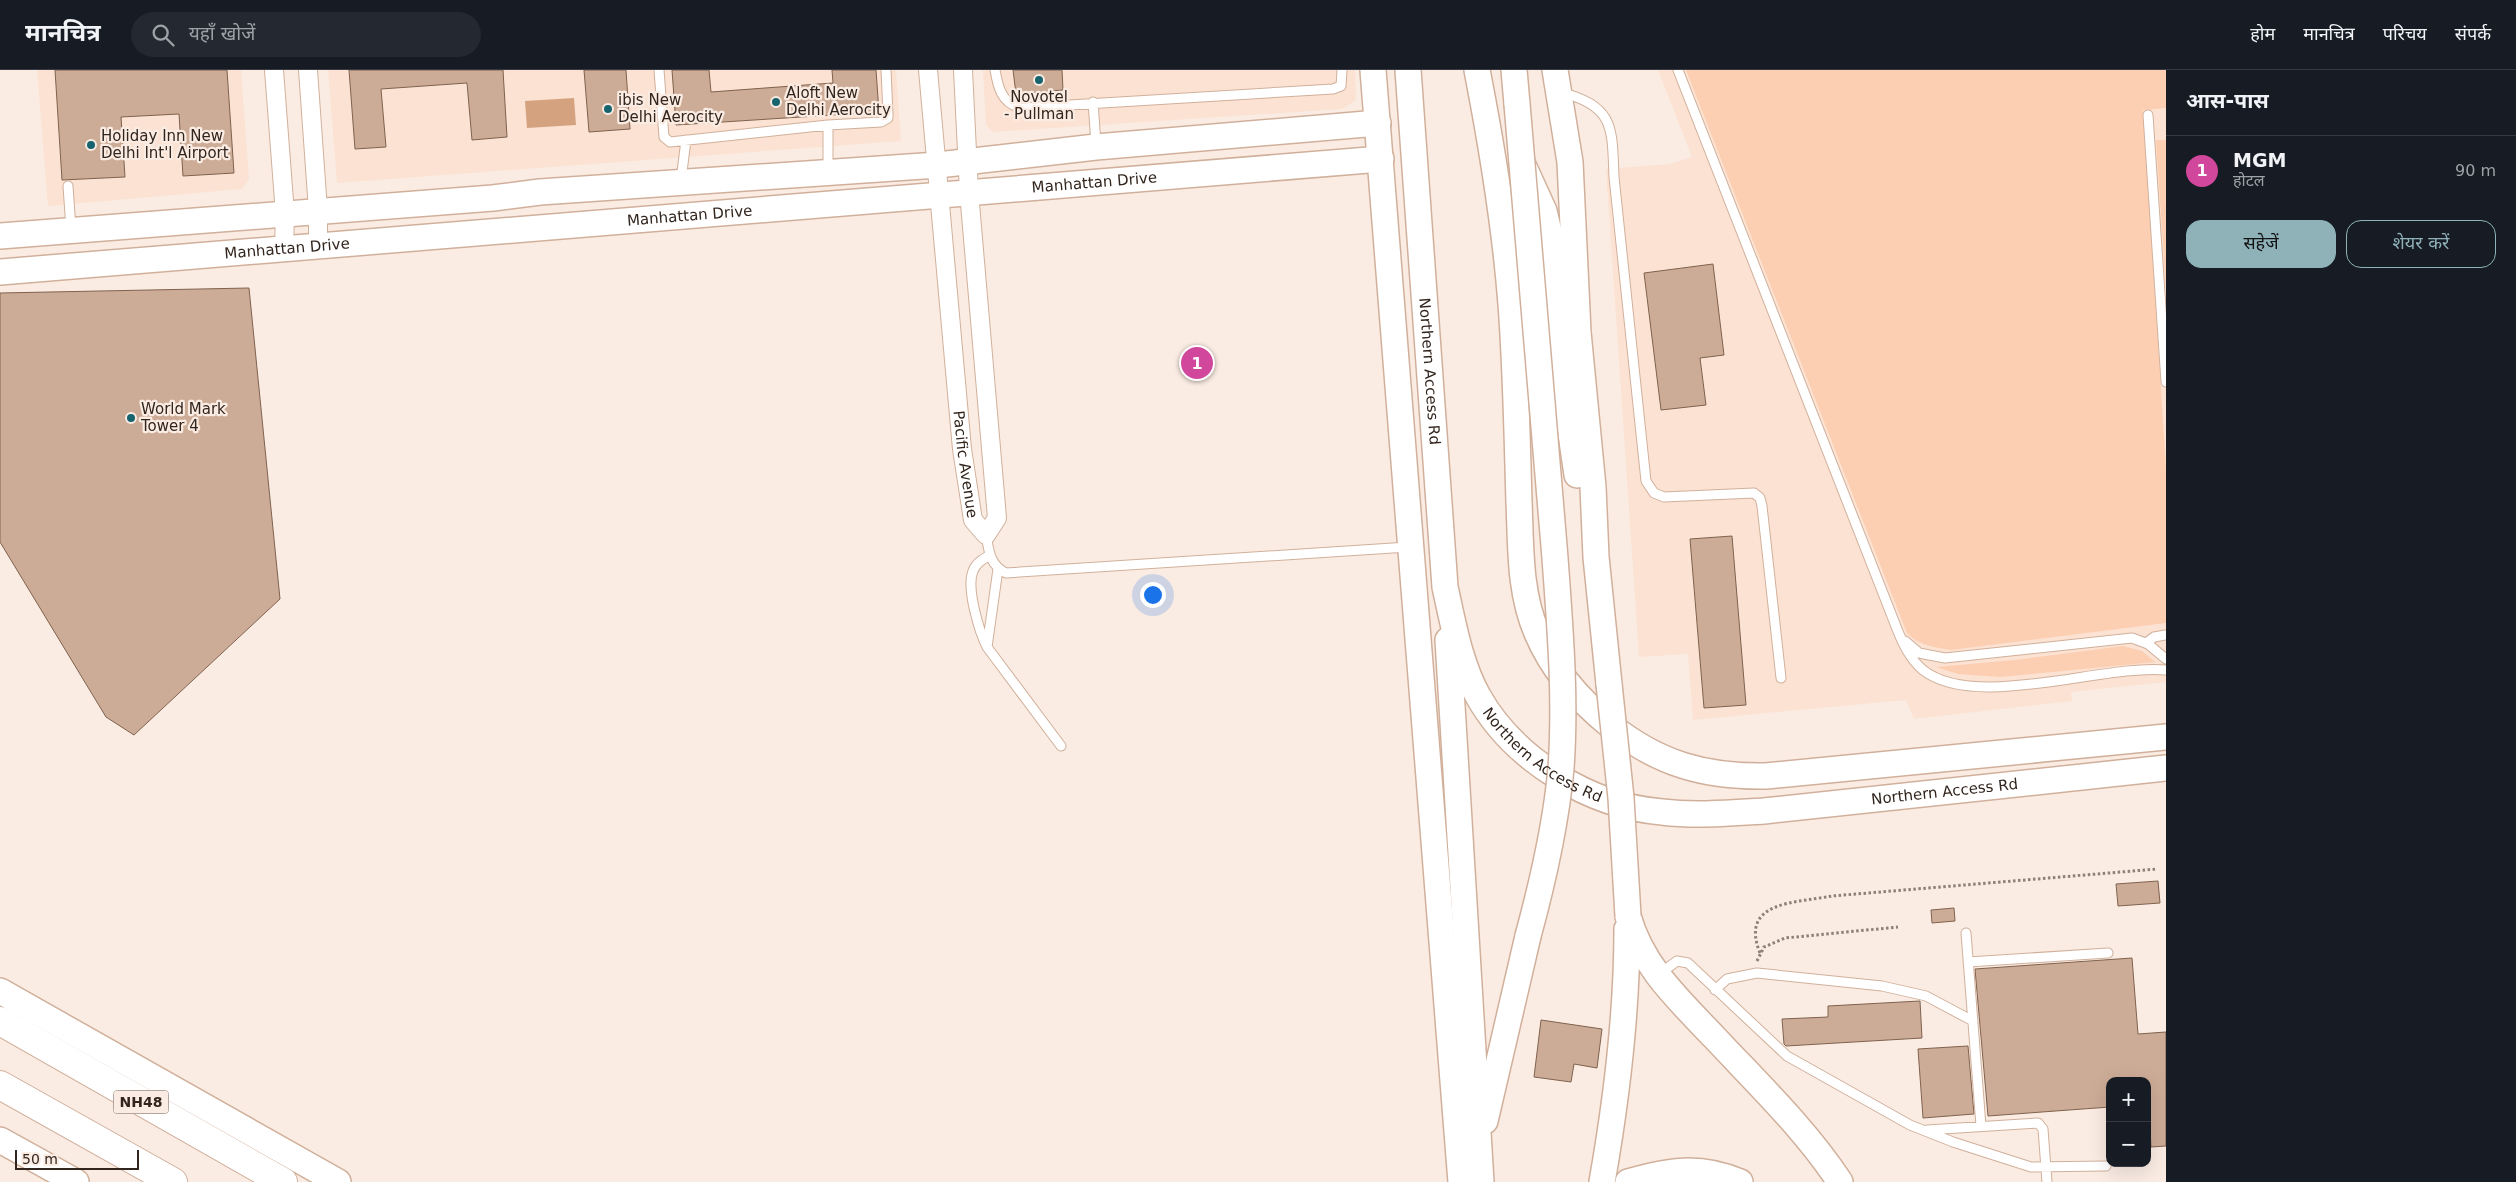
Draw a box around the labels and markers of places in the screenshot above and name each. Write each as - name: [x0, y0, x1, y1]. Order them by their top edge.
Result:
- marker: Novotel - Pullman: [1033, 74, 1045, 86]
- place label: Aloft New Delhi Aerocity: [786, 84, 891, 119]
- place label: Novotel - Pullman: [1004, 88, 1074, 123]
- place label: ibis New Delhi Aerocity: [618, 91, 723, 126]
- marker: Aloft New Delhi Aerocity: [770, 96, 782, 108]
- marker: ibis New Delhi Aerocity: [602, 103, 614, 115]
- place label: Holiday Inn New Delhi Int'l Airport: [101, 127, 229, 162]
- marker: Holiday Inn New Delhi Int'l Airport: [85, 139, 97, 151]
- pin: 1: [1181, 344, 1213, 382]
- place label: World Mark Tower 4: [140, 400, 226, 435]
- marker: World Mark Tower 4: [125, 412, 137, 424]

